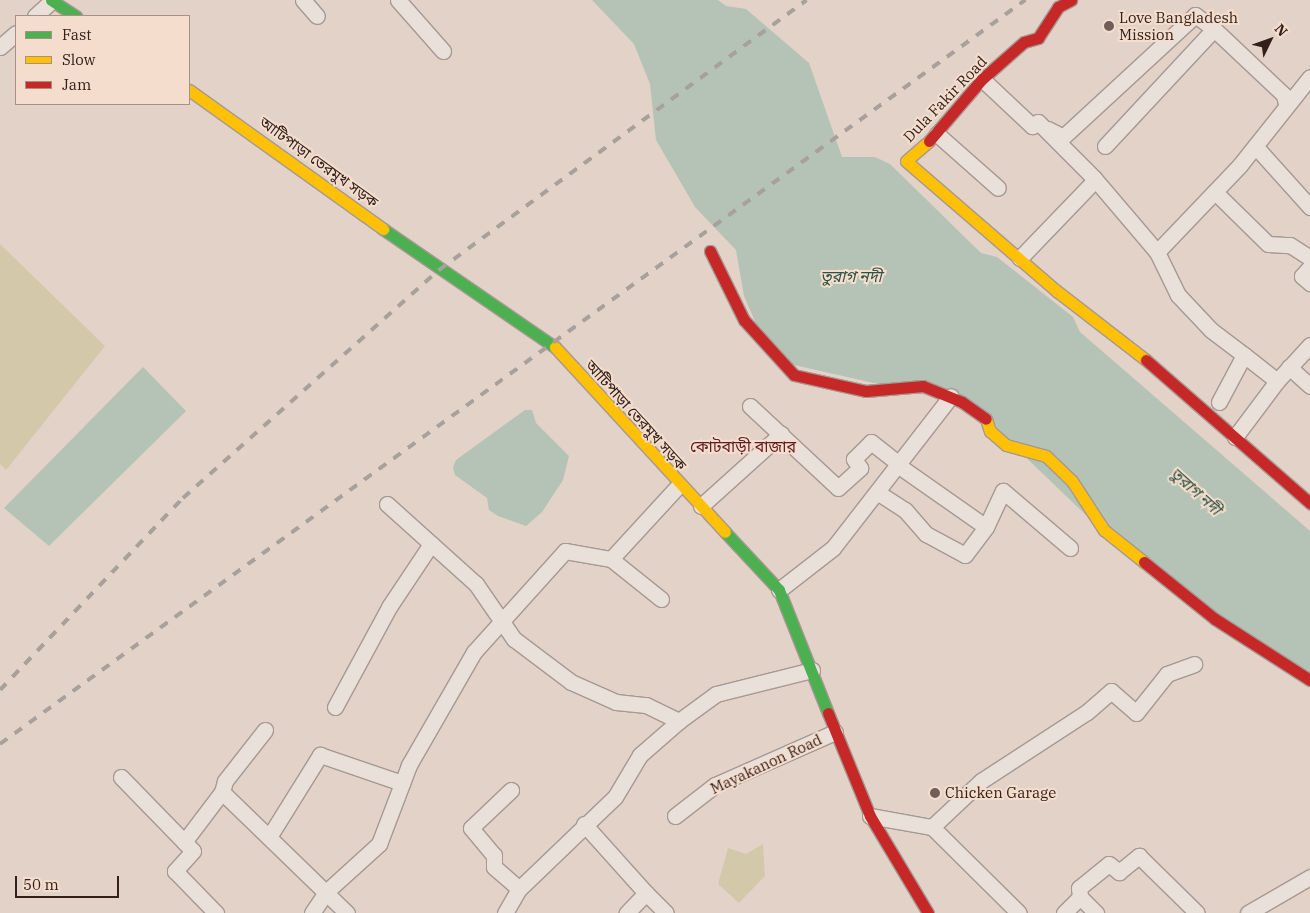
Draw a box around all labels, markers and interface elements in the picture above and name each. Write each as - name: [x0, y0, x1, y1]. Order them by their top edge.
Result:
- place label: Love Bangladesh Mission: [1119, 8, 1238, 43]
- legend: [15, 15, 190, 105]
- north arrow: [1245, 15, 1295, 65]
- marker: Love Bangladesh Mission: [1103, 20, 1115, 32]
- text: N: [1271, 20, 1292, 40]
- text: Fast: [62, 25, 92, 44]
- text: Slow: [62, 50, 95, 69]
- street label: Dula Fakir Road: [899, 52, 991, 146]
- text: Jam: [62, 75, 91, 94]
- street label: আটিপাড়া তেরমুখ সড়ক: [256, 113, 382, 211]
- water label: তুরাগ নদী: [820, 266, 882, 286]
- street label: আটিপাড়া তেরমুখ সড়ক: [582, 356, 690, 474]
- district label: কোটবাড়ী বাজার: [690, 436, 796, 456]
- water label: তুরাগ নদী: [1167, 463, 1225, 519]
- street label: Mayakanon Road: [707, 730, 825, 798]
- place label: Chicken Garage: [945, 784, 1056, 802]
- marker: Chicken Garage: [929, 787, 941, 799]
- scale bar: [18, 866, 121, 898]
- text: 50 m: [23, 875, 59, 894]

